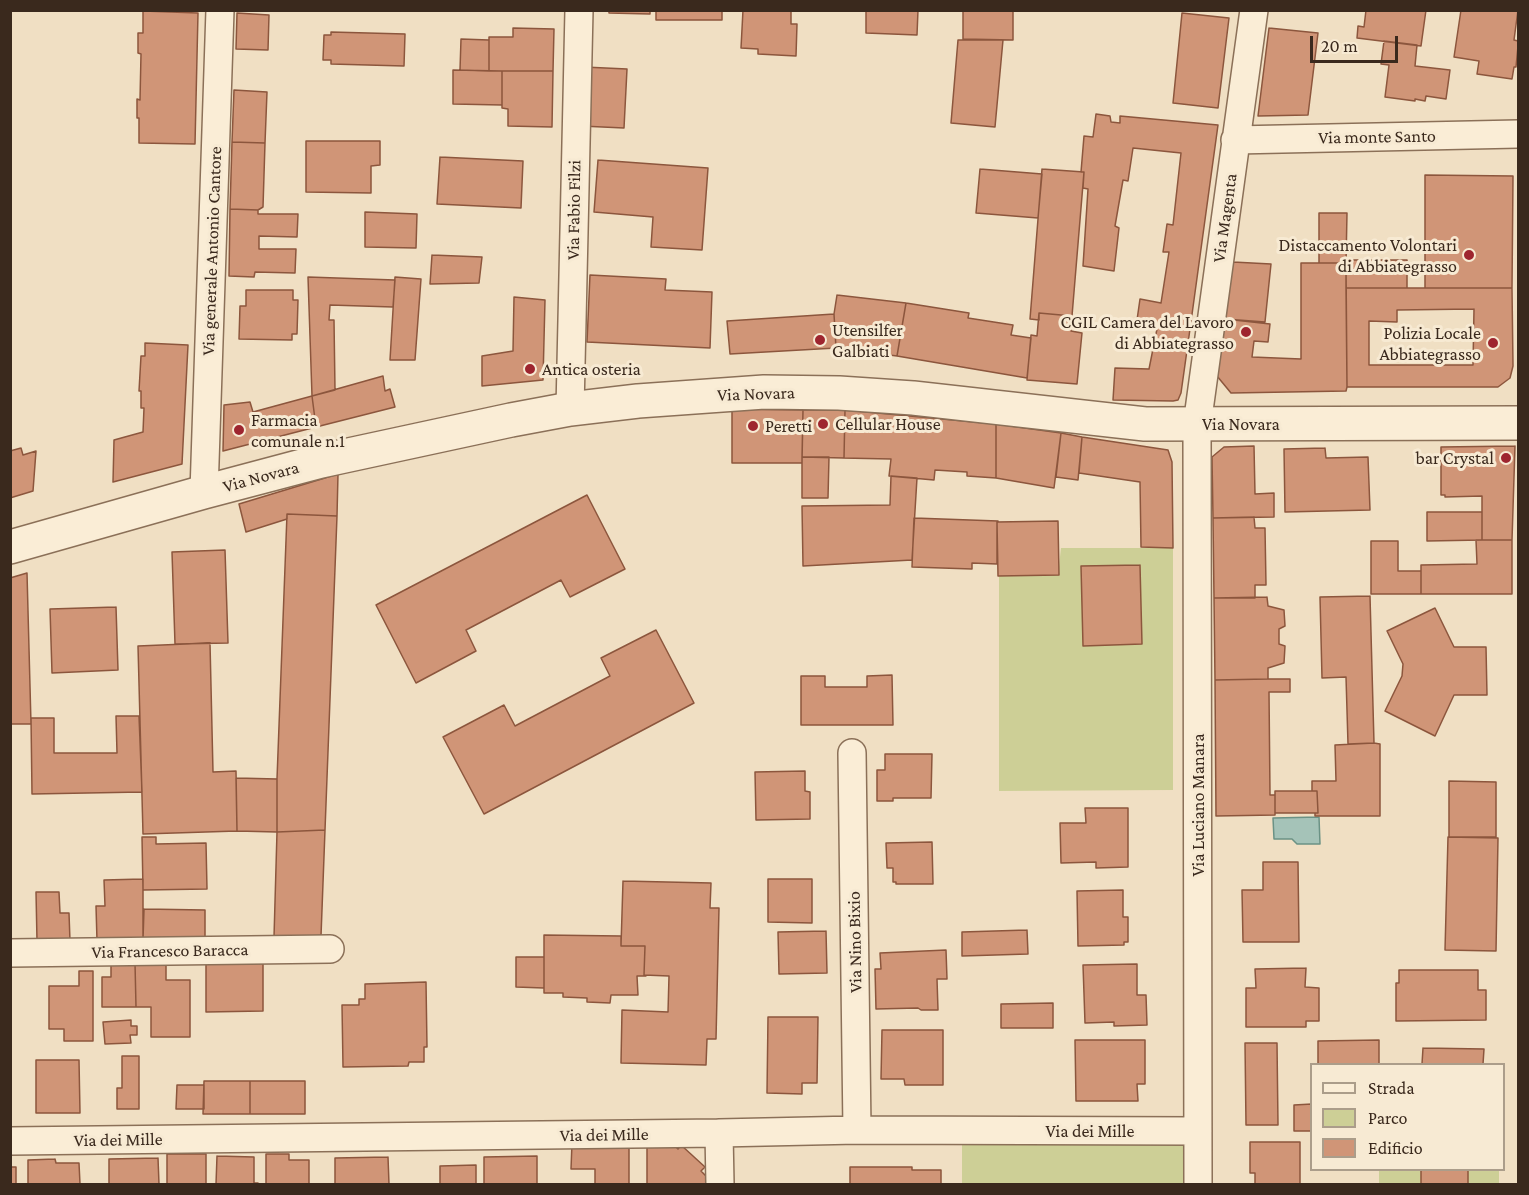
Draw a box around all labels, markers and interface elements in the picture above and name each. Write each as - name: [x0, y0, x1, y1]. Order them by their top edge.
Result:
- scale bar: [1313, 24, 1402, 62]
- text: 20 m: [1321, 36, 1358, 56]
- street label: Via monte Santo: [1318, 125, 1436, 149]
- street label: Via generale Antonio Cantore: [198, 146, 226, 356]
- street label: Via Fabio Filzi: [562, 160, 586, 260]
- street label: Via Magenta: [1208, 172, 1242, 264]
- place label: Distaccamento Volontari di Abbiategrasso: [1279, 234, 1457, 276]
- marker: Distaccamento Volontari di Abbiategrasso: [1462, 248, 1476, 262]
- place label: CGIL Camera del Lavoro di Abbiategrasso: [1061, 311, 1234, 354]
- place label: Utensilfer Galbiati: [832, 319, 903, 362]
- place label: Polizia Locale Abbiategrasso: [1379, 322, 1481, 364]
- marker: CGIL Camera del Lavoro di Abbiategrasso: [1239, 325, 1253, 339]
- marker: Utensilfer Galbiati: [813, 333, 827, 347]
- marker: Polizia Locale Abbiategrasso: [1486, 336, 1500, 350]
- place label: Antica osteria: [542, 358, 641, 380]
- marker: Antica osteria: [523, 362, 537, 376]
- street label: Via Novara: [717, 382, 795, 406]
- place label: Farmacia comunale n.1: [251, 409, 345, 452]
- place label: Cellular House: [835, 413, 941, 435]
- street label: Via Novara: [1202, 413, 1280, 435]
- place label: Peretti: [765, 415, 812, 437]
- marker: Cellular House: [816, 417, 830, 431]
- marker: Peretti: [746, 419, 760, 433]
- marker: Farmacia comunale n.1: [232, 423, 246, 437]
- place label: bar Crystal: [1415, 447, 1494, 469]
- marker: bar Crystal: [1499, 451, 1513, 465]
- street label: Via Novara: [221, 456, 301, 498]
- street label: Via Luciano Manara: [1187, 734, 1209, 876]
- street label: Via Nino Bixio: [843, 891, 867, 993]
- street label: Via Francesco Baracca: [91, 939, 249, 963]
- legend: [1310, 1063, 1505, 1171]
- text: Strada: [1368, 1078, 1415, 1098]
- text: Parco: [1368, 1108, 1407, 1128]
- street label: Via dei Mille: [1046, 1120, 1134, 1142]
- street label: Via dei Mille: [559, 1123, 649, 1147]
- street label: Via dei Mille: [73, 1128, 163, 1152]
- text: Edificio: [1368, 1138, 1423, 1158]

